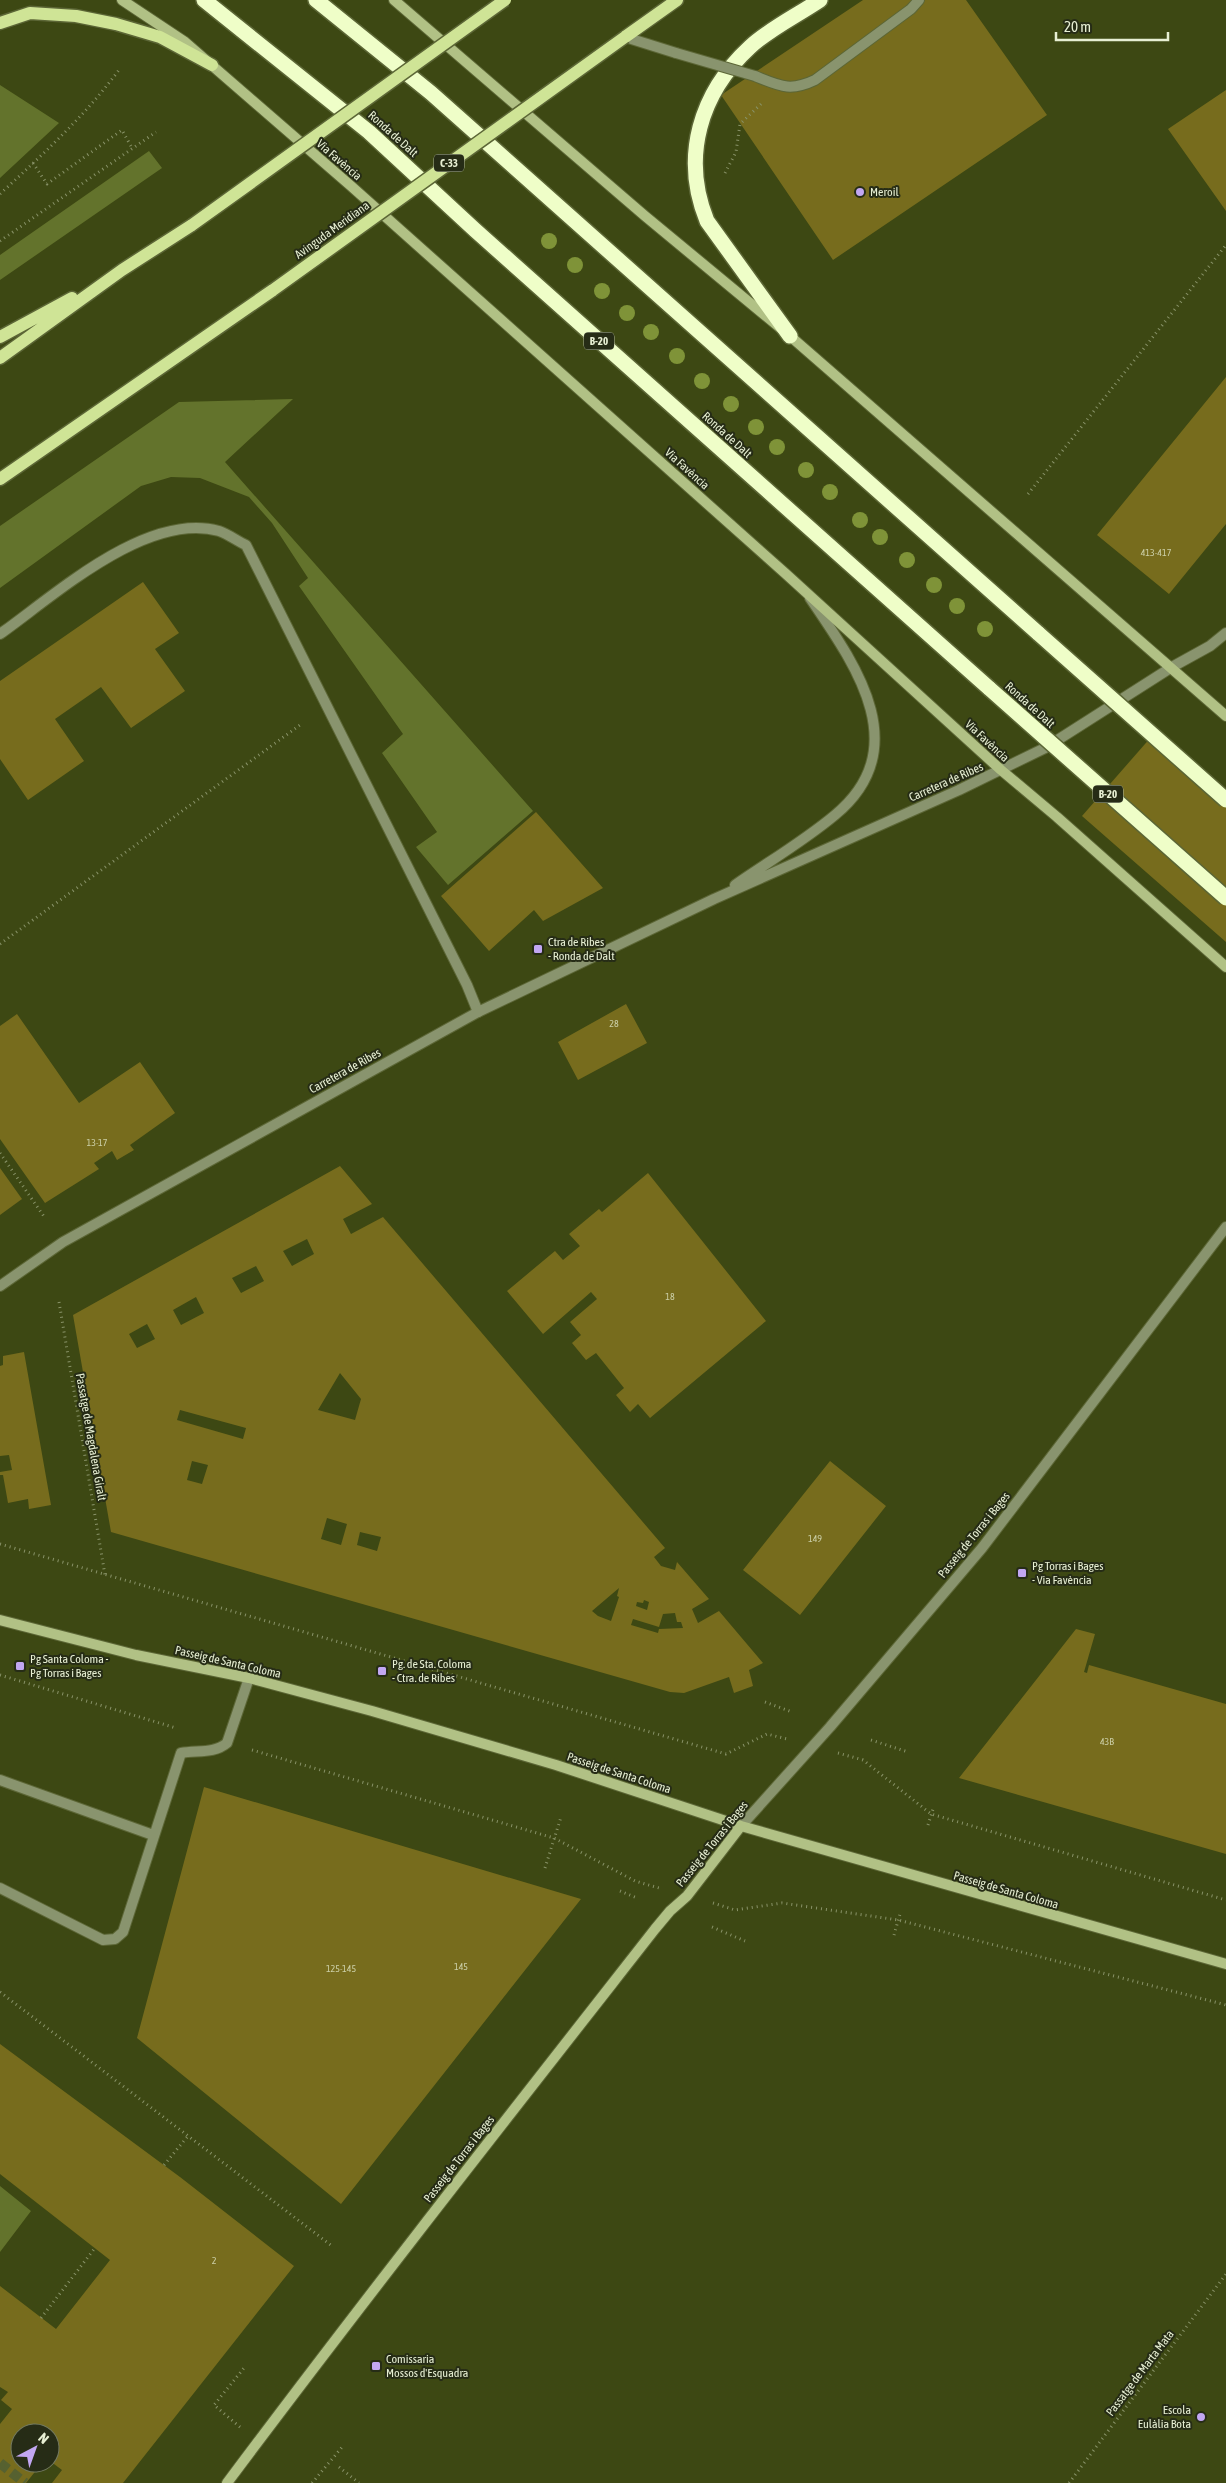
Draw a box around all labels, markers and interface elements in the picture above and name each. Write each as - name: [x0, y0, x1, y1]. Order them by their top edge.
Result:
- scale bar: [1056, 10, 1168, 42]
- text: 20 m: [1064, 18, 1091, 35]
- street label: Ronda de Dalt: [365, 108, 421, 160]
- street label: Via Favència: [314, 137, 364, 183]
- road number: C-33: [434, 154, 464, 172]
- place label: Meroil: [870, 185, 899, 199]
- marker: Meroil: [854, 186, 866, 198]
- street label: Avinguda Meridiana: [292, 198, 372, 262]
- road number: B-20: [584, 332, 614, 350]
- street label: Ronda de Dalt: [699, 409, 755, 461]
- street label: Via Favència: [662, 445, 712, 493]
- house number: 413-417: [1141, 547, 1172, 558]
- street label: Ronda de Dalt: [1002, 679, 1058, 731]
- street label: Via Favència: [962, 717, 1012, 765]
- street label: Carretera de Ribes: [907, 759, 985, 805]
- road number: B-20: [1093, 786, 1123, 802]
- place label: Ctra de Ribes - Ronda de Dalt: [548, 935, 615, 963]
- marker: Ctra de Ribes - Ronda de Dalt: [532, 943, 544, 955]
- house number: 28: [609, 1018, 619, 1029]
- street label: Carretera de Ribes: [307, 1046, 383, 1096]
- house number: 13-17: [87, 1137, 108, 1148]
- house number: 18: [665, 1291, 675, 1302]
- street label: Passatge de Magdalena Giralt: [73, 1372, 109, 1503]
- street label: Passeig de Torras i Bages: [935, 1489, 1013, 1581]
- house number: 149: [808, 1533, 822, 1544]
- place label: Pg Torras i Bages - Via Favència: [1032, 1559, 1103, 1587]
- marker: Pg Torras i Bages - Via Favència: [1016, 1567, 1028, 1579]
- street label: Passeig de Santa Coloma: [174, 1643, 282, 1681]
- place label: Pg Santa Coloma - Pg Torras i Bages: [30, 1652, 108, 1680]
- place label: Pg. de Sta. Coloma - Ctra. de Ribes: [392, 1657, 471, 1685]
- marker: Pg Santa Coloma - Pg Torras i Bages: [14, 1660, 26, 1672]
- marker: Pg. de Sta. Coloma - Ctra. de Ribes: [376, 1665, 388, 1677]
- house number: 43B: [1100, 1736, 1114, 1747]
- street label: Passeig de Santa Coloma: [565, 1750, 673, 1796]
- street label: Passeig de Torras i Bages: [673, 1798, 751, 1890]
- street label: Passeig de Santa Coloma: [952, 1868, 1060, 1912]
- house number: 145: [454, 1961, 468, 1972]
- house number: 125-145: [326, 1963, 356, 1974]
- street label: Passeig de Torras i Bages: [421, 2113, 497, 2205]
- house number: 2: [212, 2255, 217, 2266]
- street label: Passatge de Marta Mata: [1103, 2327, 1177, 2419]
- place label: Comissaria Mossos d'Esquadra: [386, 2352, 468, 2380]
- marker: Comissaria Mossos d'Esquadra: [370, 2360, 382, 2372]
- place label: Escola Eulàlia Bota: [1138, 2403, 1191, 2431]
- marker: Escola Eulàlia Bota: [1195, 2411, 1207, 2423]
- north arrow: [10, 2423, 60, 2473]
- text: N: [35, 2429, 52, 2447]

